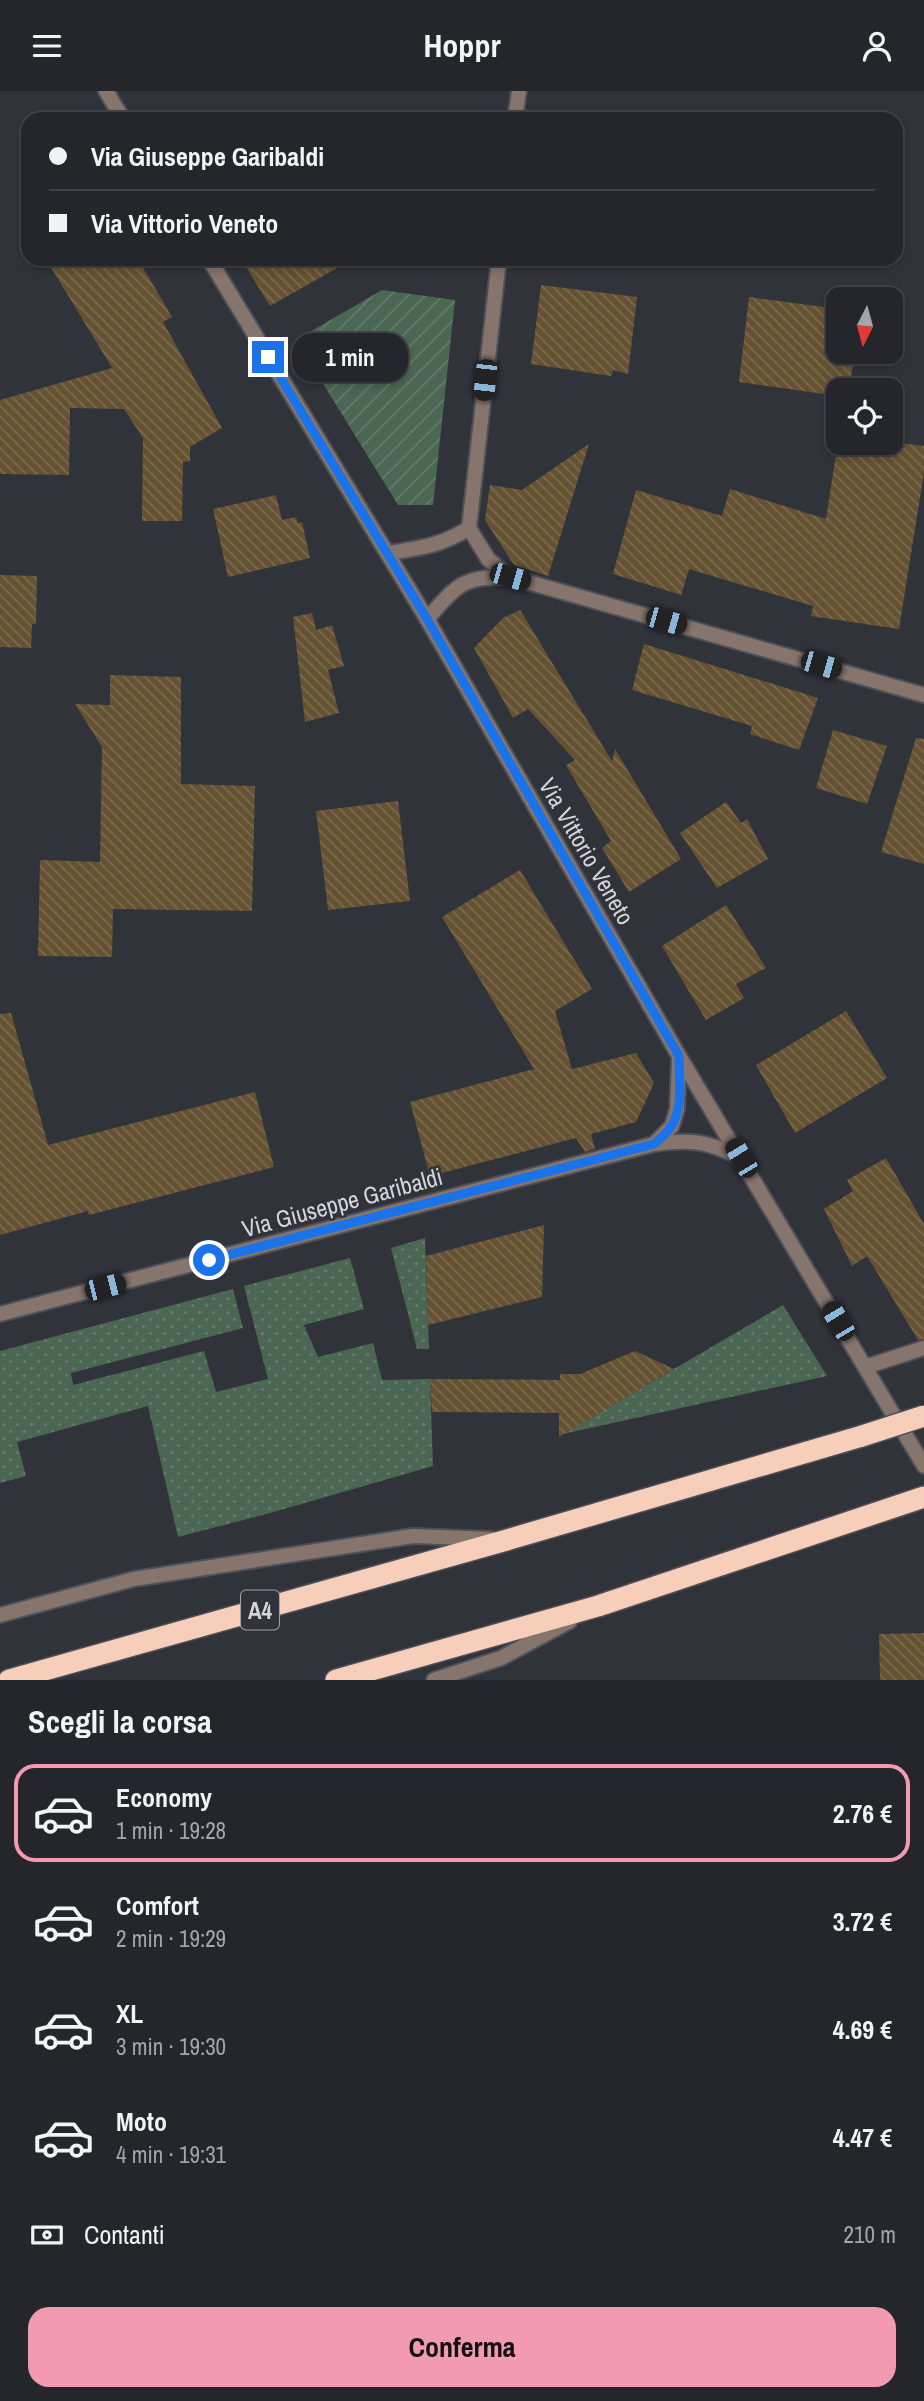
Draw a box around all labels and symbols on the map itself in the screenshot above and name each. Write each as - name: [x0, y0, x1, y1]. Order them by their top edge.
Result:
- north arrow: [826, 287, 903, 364]
- callout: 1 min: [292, 333, 408, 381]
- route end: [252, 341, 284, 373]
- car: [473, 358, 498, 402]
- car: [487, 561, 534, 593]
- car: [643, 605, 690, 637]
- car: [798, 649, 845, 681]
- street label: Via Vittorio Veneto: [532, 772, 642, 930]
- car: [722, 1135, 761, 1181]
- street label: Via Giuseppe Garibaldi: [238, 1160, 446, 1244]
- route start: [193, 1244, 225, 1276]
- car: [83, 1272, 128, 1302]
- car: [819, 1298, 858, 1344]
- road number: A4: [241, 1591, 279, 1629]

